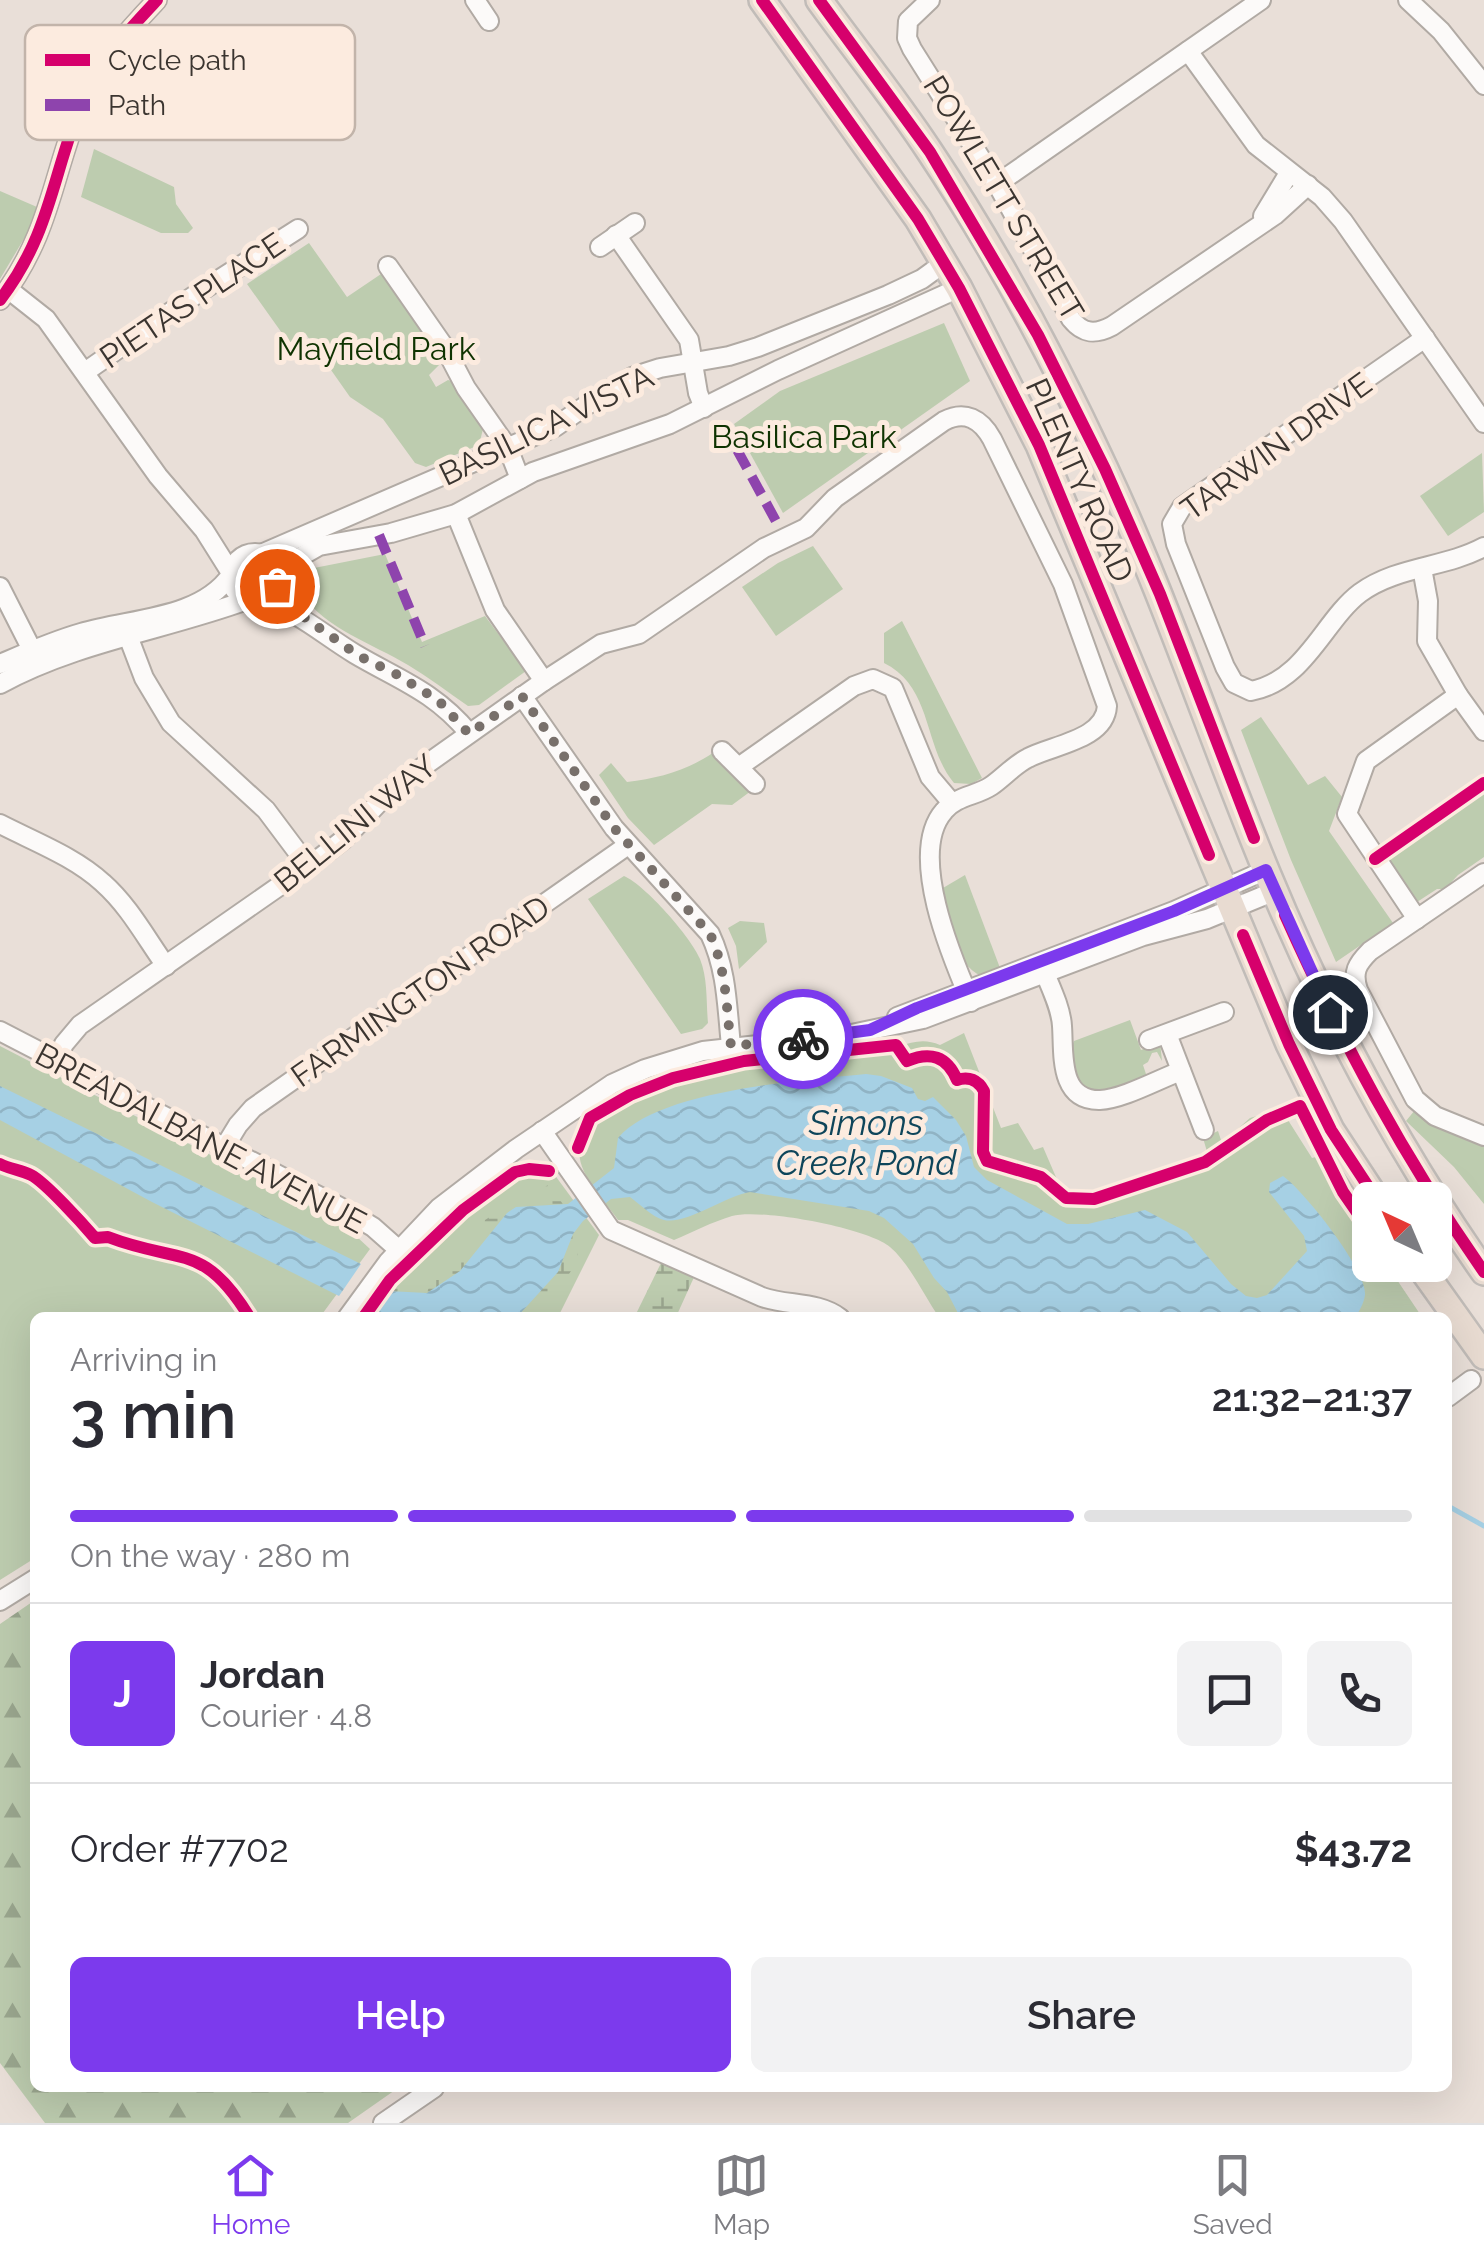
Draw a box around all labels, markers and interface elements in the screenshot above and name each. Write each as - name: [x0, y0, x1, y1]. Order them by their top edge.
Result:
- legend: [25, 25, 355, 140]
- text: Cycle path: [108, 44, 247, 77]
- street label: POWLETT STREET: [916, 69, 1092, 327]
- text: Path: [108, 89, 166, 122]
- street label: PIETAS PLACE: [93, 225, 291, 375]
- park label: Mayfield Park: [276, 330, 476, 367]
- street label: BASILICA VISTA: [433, 357, 659, 493]
- street label: TARWIN DRIVE: [1174, 364, 1378, 528]
- street label: PLENTY ROAD: [1019, 373, 1141, 587]
- park label: Basilica Park: [711, 418, 897, 455]
- pin: [235, 544, 320, 629]
- icon: bag: [250, 559, 305, 614]
- street label: BELLINI WAY: [267, 746, 443, 899]
- street label: FARMINGTON ROAD: [284, 888, 556, 1094]
- pin: [1288, 970, 1373, 1055]
- icon: home: [1303, 985, 1358, 1040]
- courier: [753, 989, 853, 1089]
- icon: bike: [776, 1012, 831, 1067]
- street label: BREADALBANE AVENUE: [29, 1035, 373, 1241]
- water label: Simons Creek Pond: [776, 1102, 957, 1183]
- north arrow: [1352, 1182, 1452, 1282]
- map controls: [1352, 1182, 1452, 1282]
- text: Arriving in: [70, 1341, 217, 1378]
- text: 21:32–21:37: [1212, 1375, 1412, 1420]
- text: 3 min: [70, 1377, 237, 1453]
- text: On the way · 280 m: [70, 1537, 350, 1574]
- button: chat: [1177, 1641, 1282, 1746]
- button: phone: [1307, 1641, 1412, 1746]
- text: Jordan: [200, 1652, 325, 1697]
- text: J: [113, 1671, 132, 1716]
- text: Courier · 4.8: [200, 1697, 372, 1734]
- text: Order #7702: [70, 1826, 289, 1871]
- text: $43.72: [1294, 1826, 1412, 1871]
- button: Help: [70, 1957, 731, 2072]
- button: Share: [751, 1957, 1412, 2072]
- tab: Home: [211, 2148, 291, 2241]
- tab: Map: [713, 2148, 770, 2241]
- tab: Saved: [1193, 2148, 1273, 2241]

